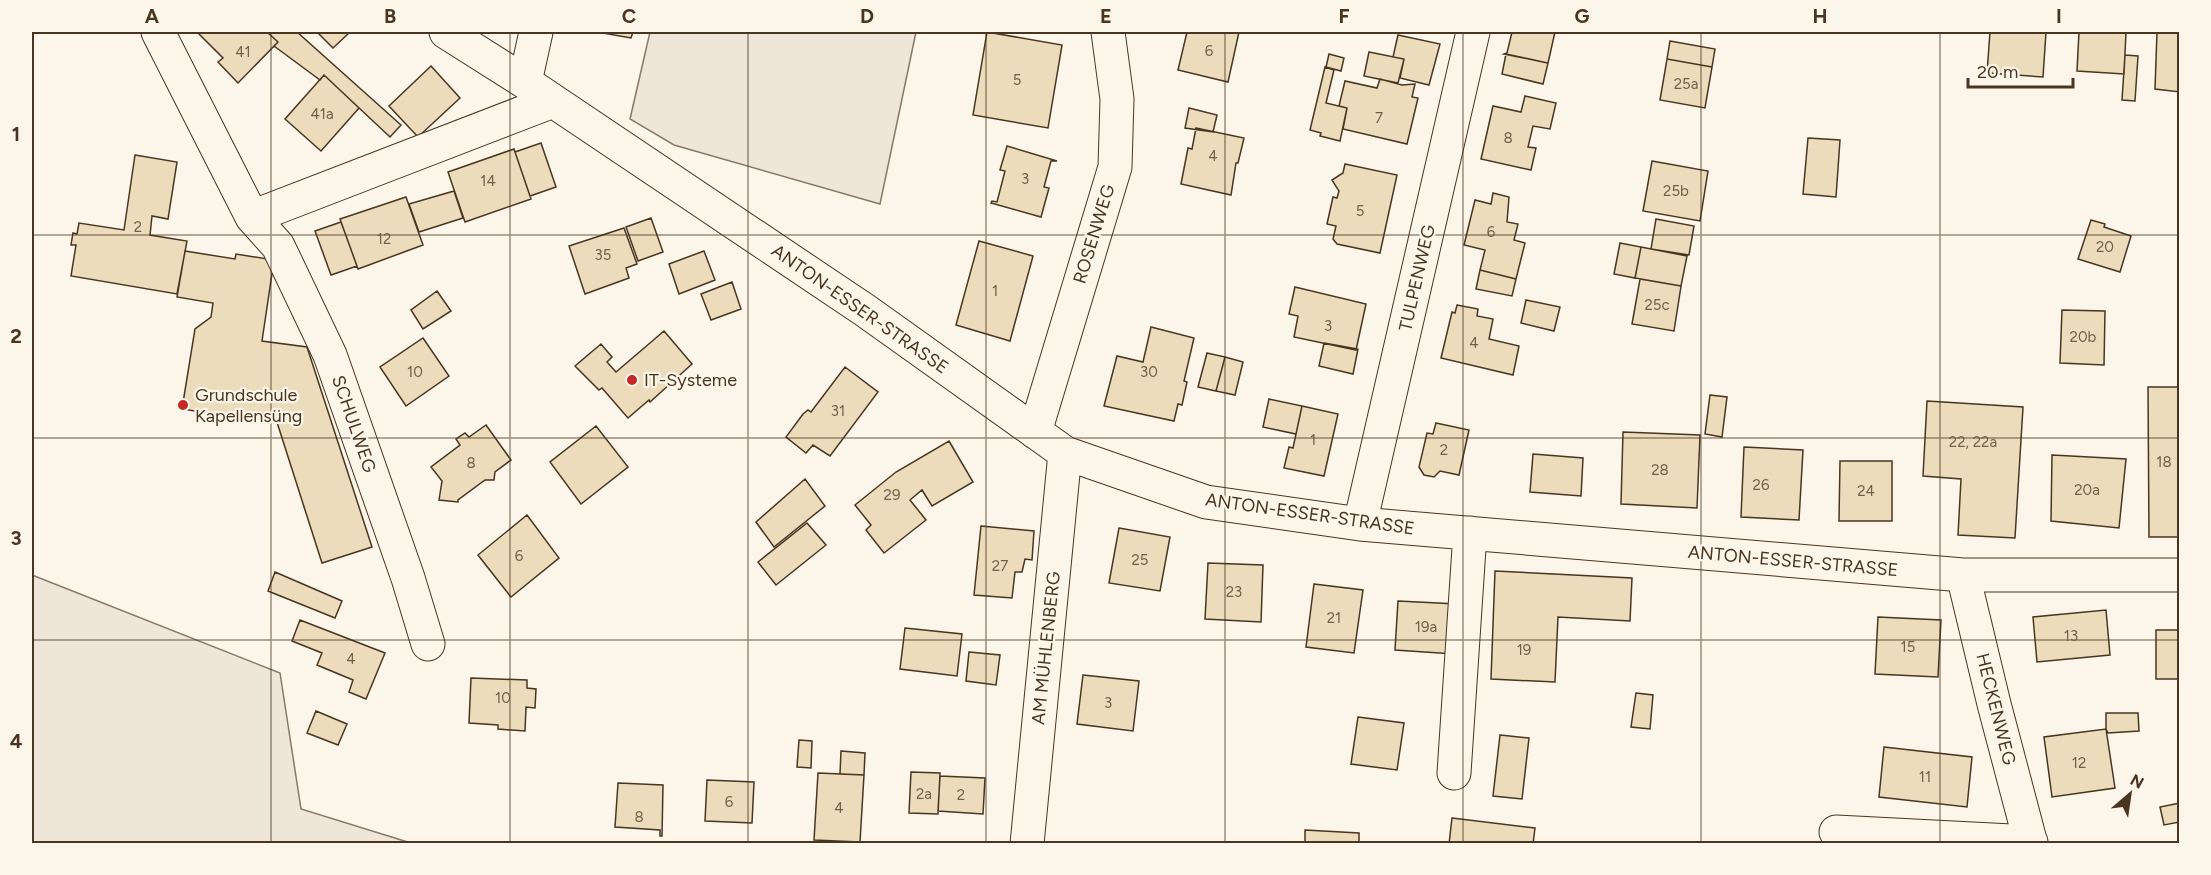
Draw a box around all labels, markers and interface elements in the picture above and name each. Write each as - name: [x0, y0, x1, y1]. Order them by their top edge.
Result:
- text: A: [145, 4, 160, 28]
- text: B: [384, 4, 396, 28]
- text: C: [622, 4, 636, 28]
- text: D: [860, 4, 874, 28]
- text: E: [1100, 4, 1112, 28]
- text: F: [1338, 4, 1350, 28]
- text: G: [1575, 4, 1590, 28]
- text: H: [1813, 4, 1828, 28]
- text: I: [2056, 4, 2062, 28]
- house number: 6: [1205, 42, 1214, 60]
- house number: 41: [235, 43, 251, 61]
- scale bar: [1968, 51, 2073, 89]
- text: 20 m: [1977, 61, 2018, 83]
- house number: 5: [1013, 71, 1021, 89]
- house number: 25a: [1674, 75, 1698, 93]
- house number: 41a: [310, 105, 334, 123]
- house number: 7: [1375, 109, 1383, 127]
- text: 1: [12, 122, 20, 146]
- house number: 8: [1503, 129, 1513, 147]
- house number: 4: [1208, 147, 1218, 165]
- house number: 3: [1021, 170, 1029, 188]
- house number: 14: [480, 172, 496, 190]
- street label: ROSENWEG: [1068, 181, 1120, 286]
- house number: 25b: [1663, 182, 1689, 200]
- house number: 5: [1356, 202, 1364, 220]
- house number: 2: [134, 218, 142, 236]
- street label: TULPENWEG: [1394, 222, 1440, 333]
- house number: 6: [1487, 223, 1496, 241]
- house number: 12: [377, 230, 391, 248]
- house number: 20: [2096, 238, 2114, 256]
- street label: ANTON-ESSER-STRASSE: [767, 240, 953, 378]
- house number: 35: [595, 246, 611, 264]
- house number: 1: [992, 282, 998, 300]
- house number: 25c: [1644, 296, 1670, 314]
- house number: 3: [1324, 317, 1332, 335]
- text: 2: [10, 324, 22, 348]
- house number: 20b: [2070, 328, 2097, 346]
- house number: 4: [1469, 334, 1479, 352]
- house number: 10: [407, 363, 423, 381]
- house number: 30: [1140, 363, 1158, 381]
- place label: IT-Systeme: [644, 369, 737, 391]
- street label: SCHULWEG: [327, 373, 381, 476]
- marker: IT-Systeme: [625, 373, 639, 387]
- place label: Grundschule Kapellensüng: [195, 384, 302, 427]
- marker: Grundschule Kapellensüng: [176, 398, 190, 412]
- house number: 31: [831, 402, 845, 420]
- house number: 1: [1310, 431, 1316, 449]
- house number: 22, 22a: [1949, 433, 1997, 451]
- house number: 2: [1440, 441, 1448, 459]
- house number: 18: [2156, 453, 2172, 471]
- house number: 8: [466, 454, 476, 472]
- house number: 28: [1651, 461, 1669, 479]
- house number: 26: [1753, 476, 1770, 494]
- house number: 20a: [2074, 481, 2100, 499]
- house number: 24: [1857, 482, 1875, 500]
- house number: 29: [884, 486, 900, 504]
- street label: ANTON-ESSER-STRASSE: [1204, 488, 1416, 540]
- text: 3: [10, 526, 22, 550]
- street label: ANTON-ESSER-STRASSE: [1687, 541, 1899, 581]
- house number: 6: [515, 547, 524, 565]
- house number: 25: [1131, 551, 1149, 569]
- house number: 27: [992, 557, 1008, 575]
- street label: AM MÜHLENBERG: [1027, 570, 1065, 726]
- house number: 23: [1226, 583, 1242, 601]
- house number: 21: [1327, 609, 1341, 627]
- house number: 19a: [1415, 618, 1437, 636]
- house number: 13: [2064, 627, 2078, 645]
- house number: 15: [1901, 638, 1915, 656]
- house number: 19: [1517, 641, 1531, 659]
- house number: 4: [346, 650, 356, 668]
- street label: HECKENWEG: [1971, 651, 2021, 767]
- house number: 10: [495, 689, 511, 707]
- house number: 3: [1104, 694, 1112, 712]
- text: 4: [10, 729, 23, 753]
- house number: 12: [2072, 754, 2086, 772]
- north arrow: [2100, 764, 2160, 824]
- house number: 11: [1919, 768, 1931, 786]
- text: N: [2127, 770, 2147, 793]
- house number: 2a: [916, 785, 932, 803]
- house number: 2: [957, 786, 965, 804]
- house number: 6: [725, 793, 734, 811]
- house number: 4: [834, 799, 844, 817]
- house number: 8: [634, 808, 644, 826]

